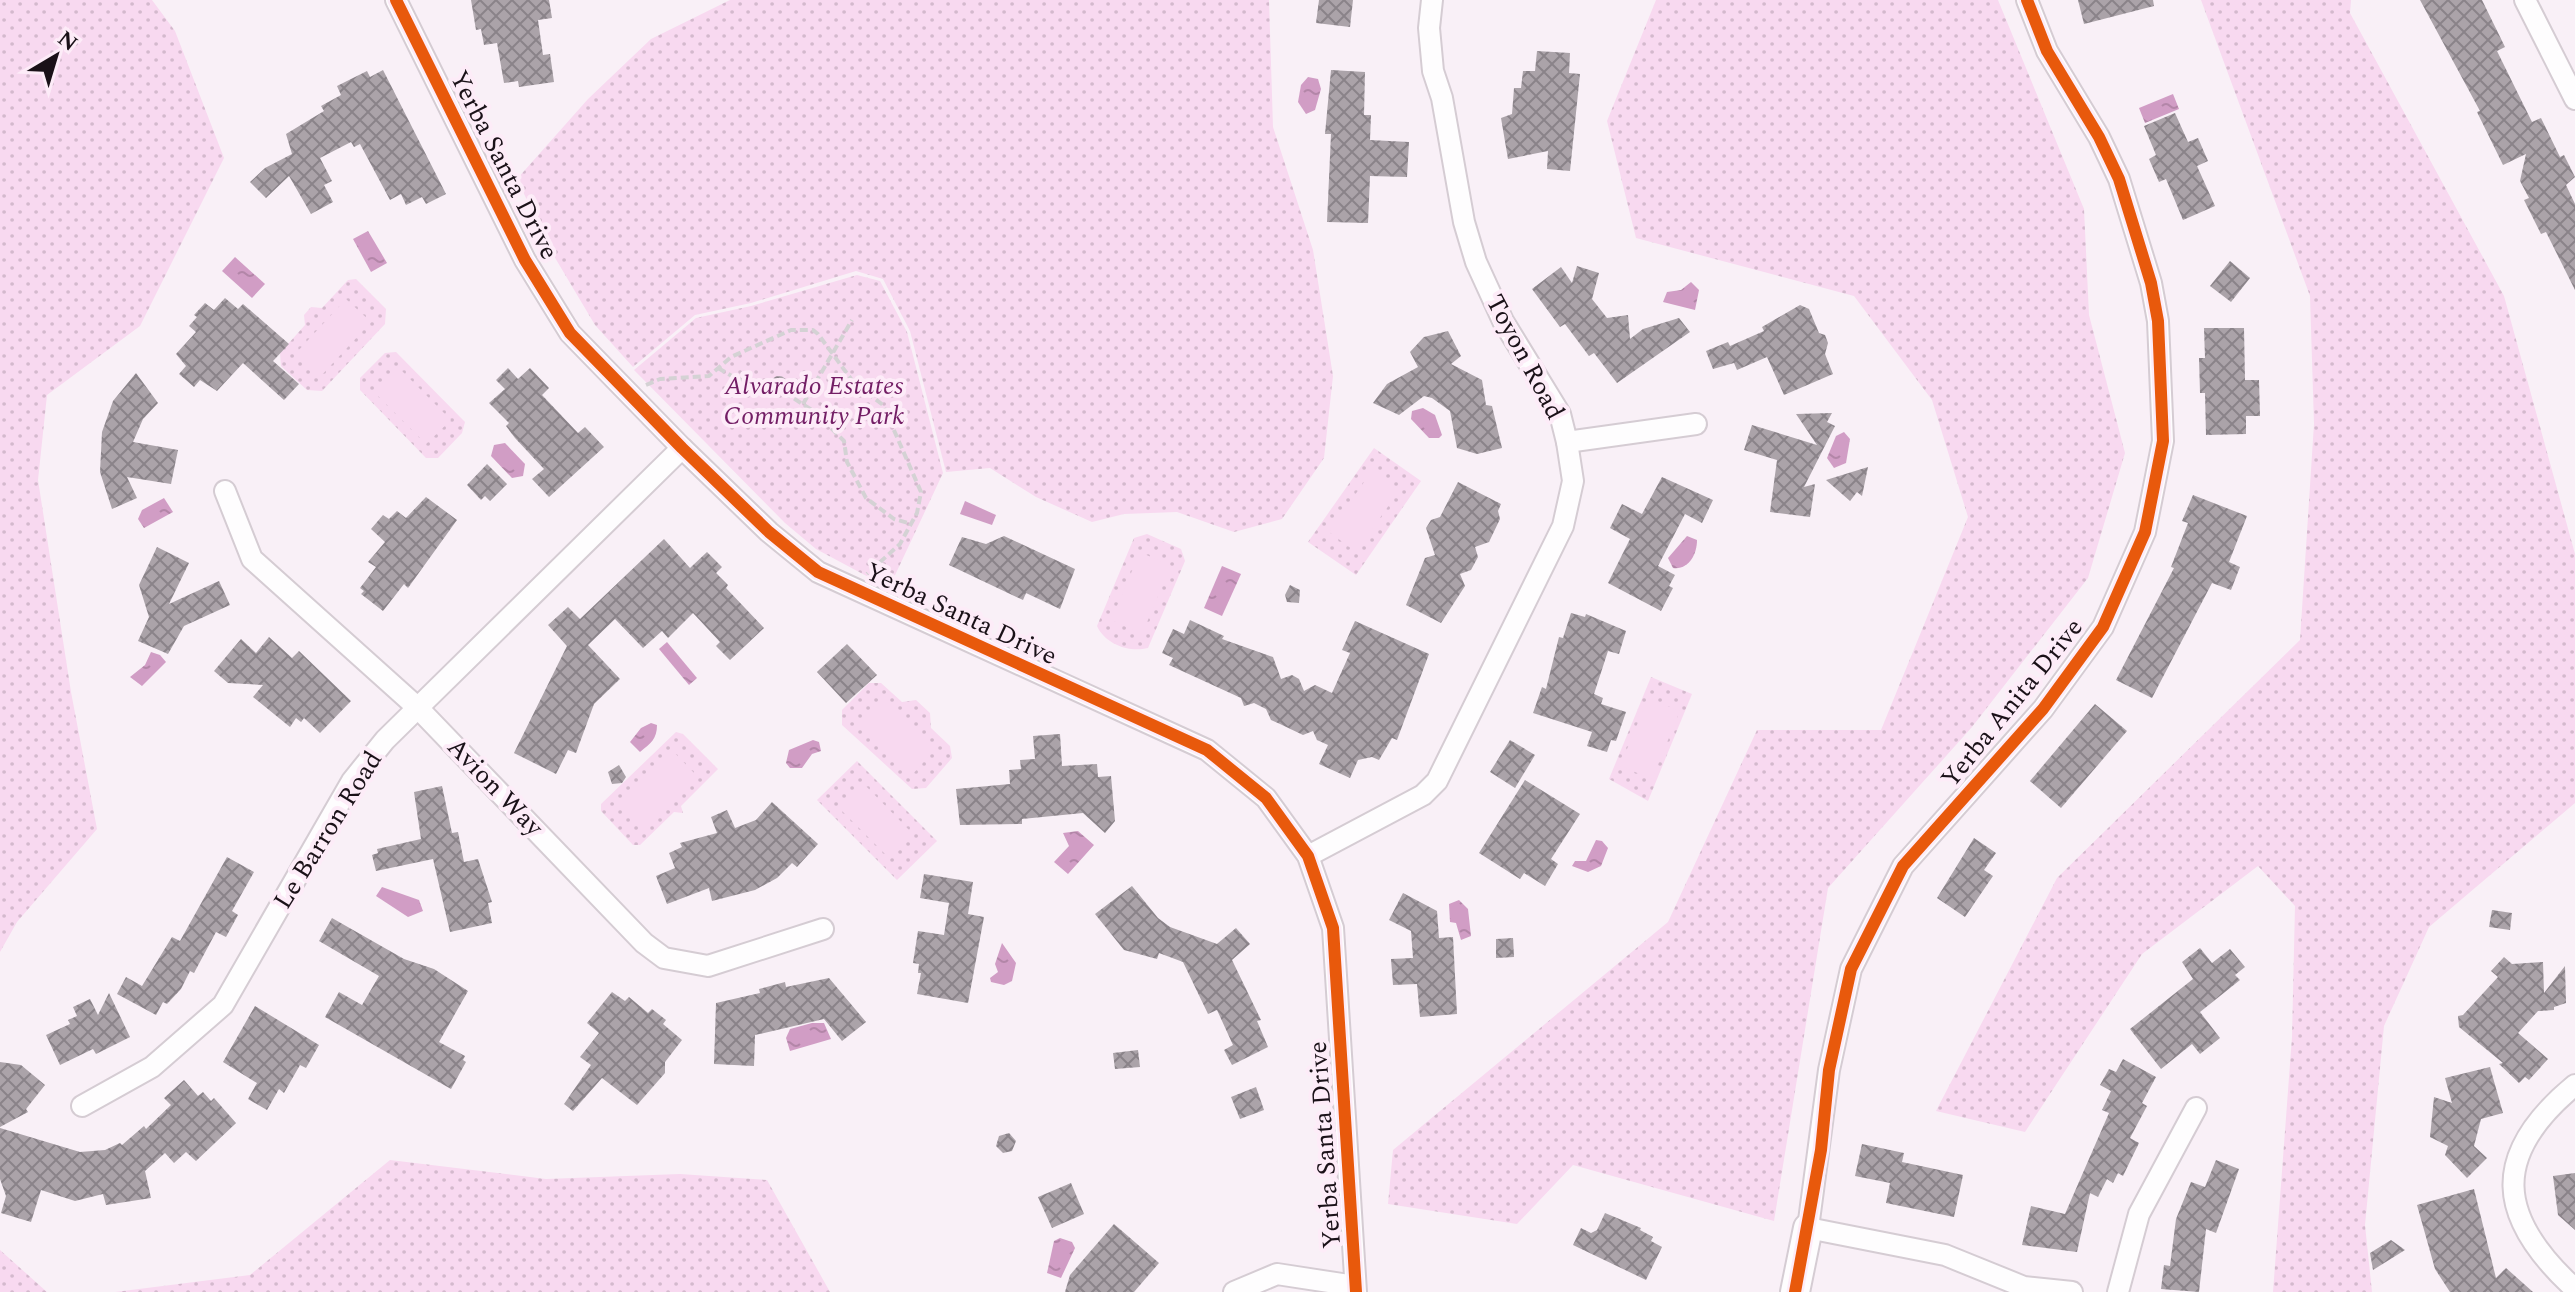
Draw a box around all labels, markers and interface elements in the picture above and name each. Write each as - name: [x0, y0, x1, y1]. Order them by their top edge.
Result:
- north arrow: [16, 16, 96, 96]
- text: N: [50, 23, 85, 60]
- street label: Yerba Santa Drive: [439, 63, 569, 267]
- street label: Toyon Road: [1475, 287, 1575, 427]
- park label: Alvarado Estates Community Park: [724, 366, 904, 436]
- street label: Yerba Santa Drive: [858, 552, 1064, 676]
- street label: Yerba Anita Drive: [1931, 609, 2093, 797]
- street label: Avion Way: [437, 728, 554, 847]
- street label: Le Barron Road: [263, 743, 393, 917]
- street label: Yerba Santa Drive: [1298, 1040, 1352, 1250]

